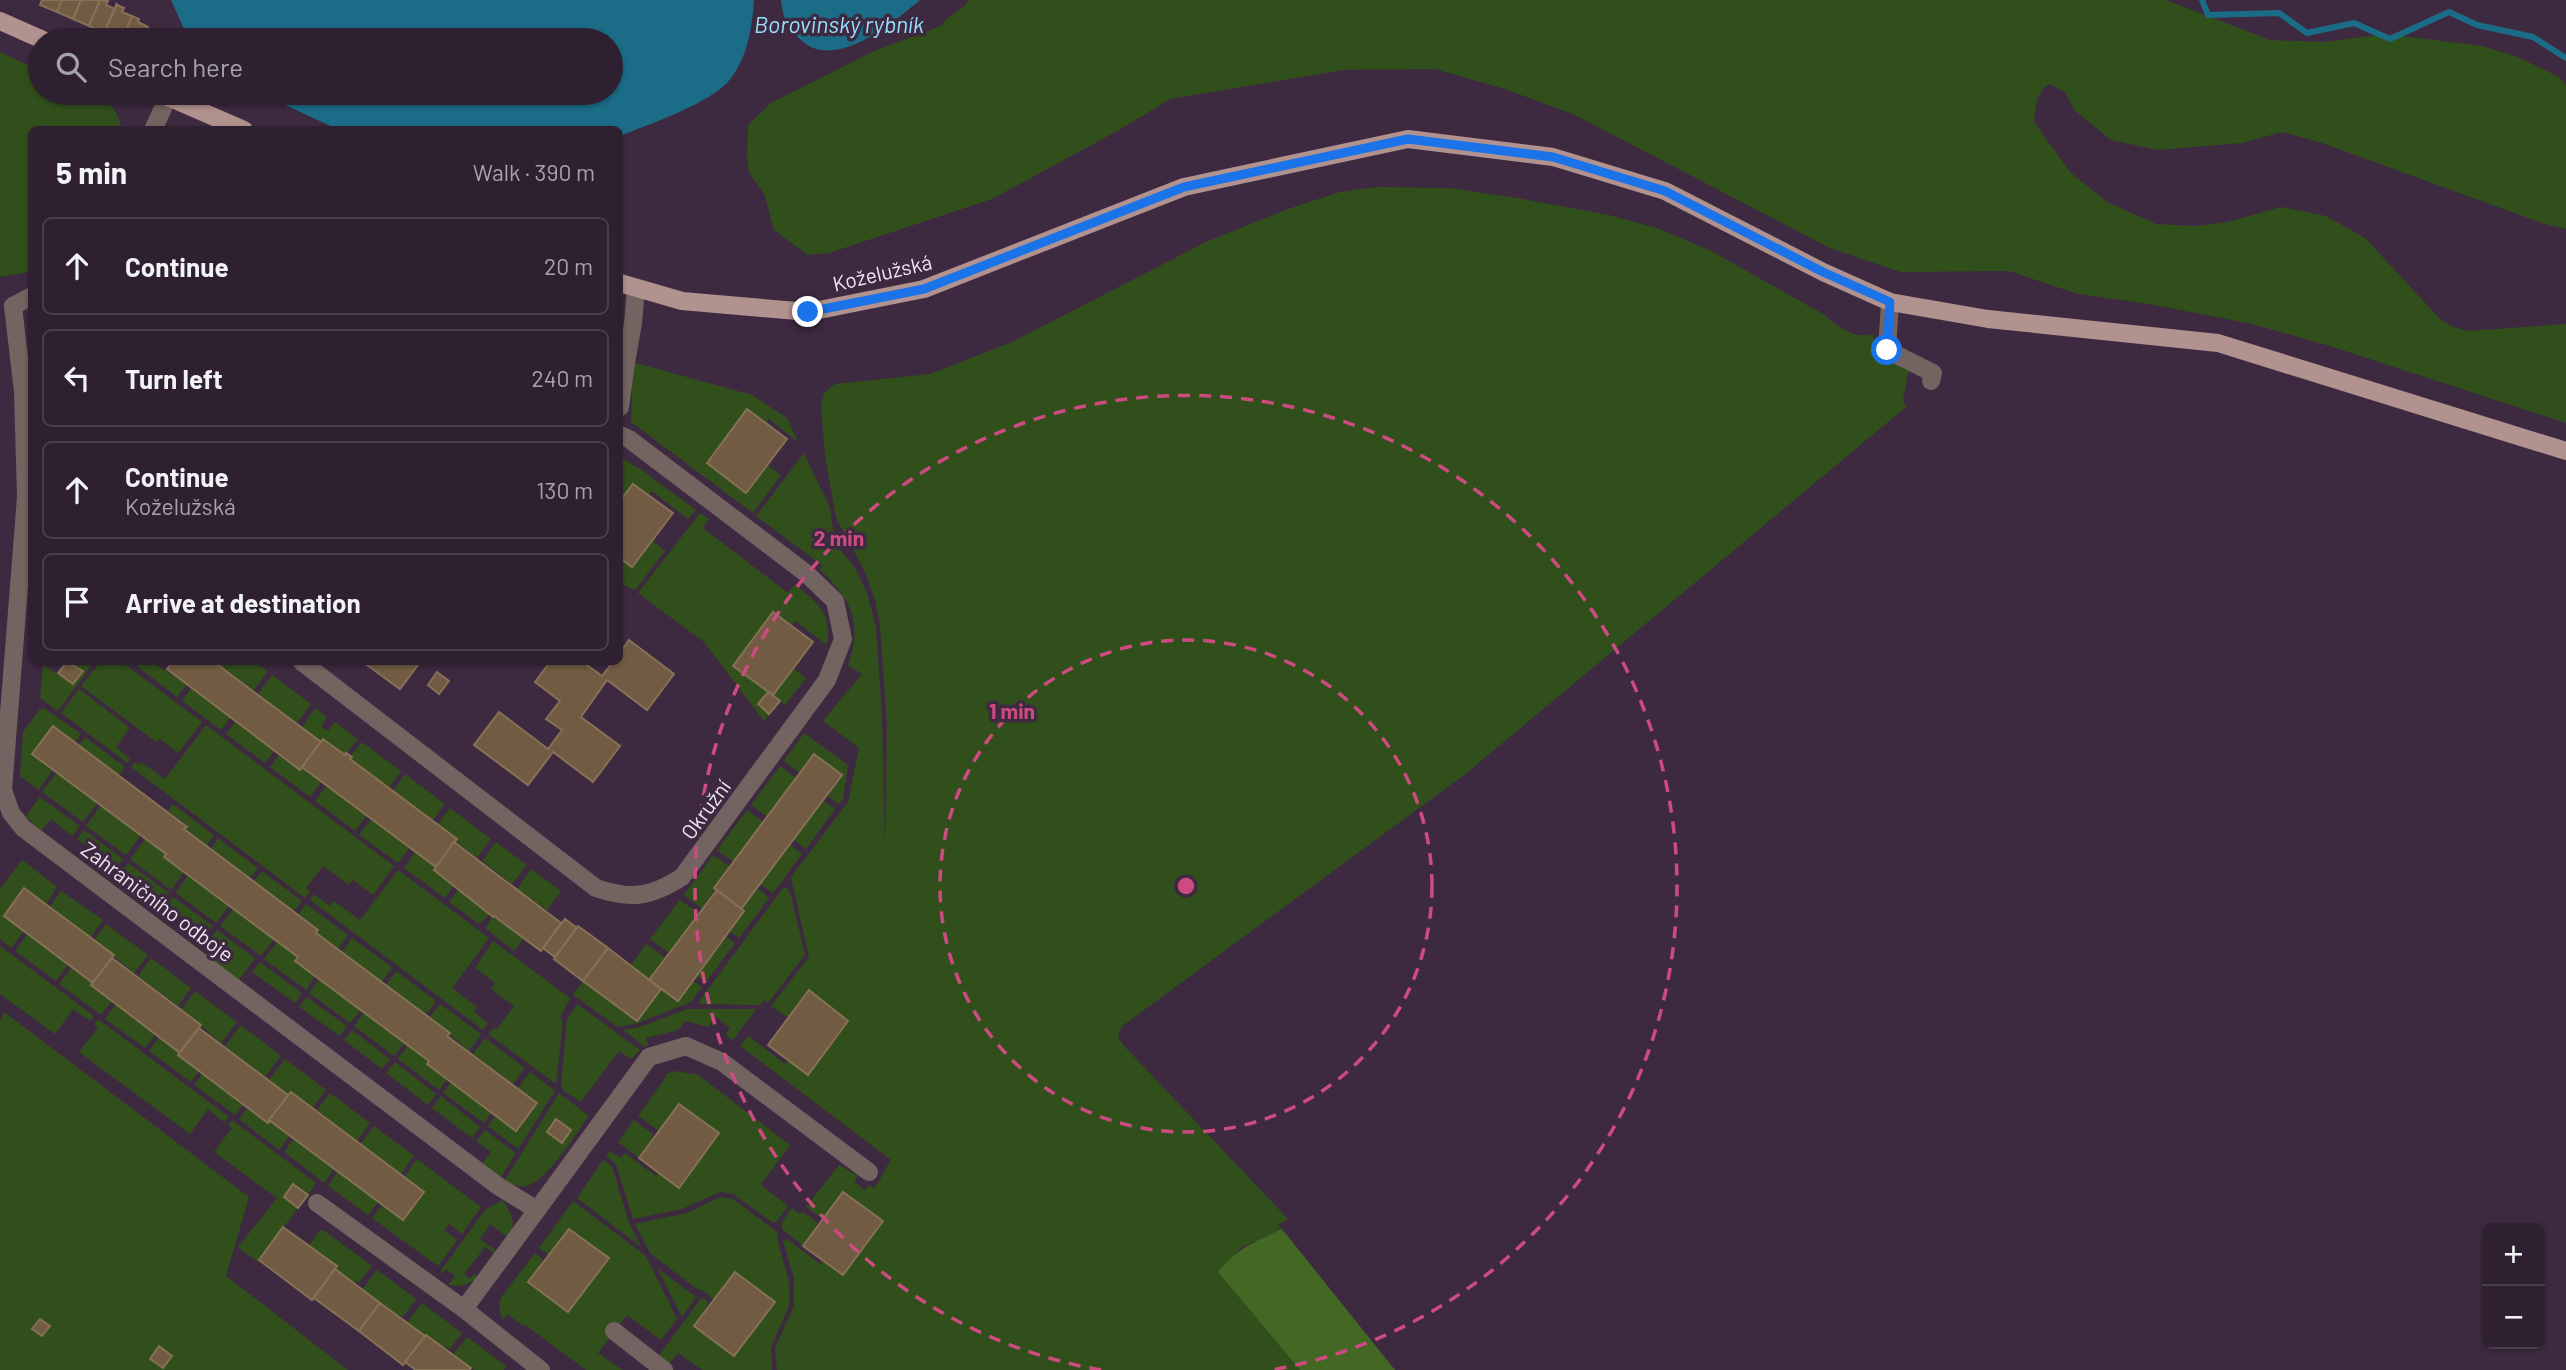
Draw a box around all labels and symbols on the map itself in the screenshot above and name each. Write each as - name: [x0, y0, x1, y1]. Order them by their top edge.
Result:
- water label: Borovinský rybník: [754, 10, 924, 38]
- street label: Koželužská: [830, 248, 934, 296]
- route end: [792, 296, 823, 327]
- route start: [1871, 334, 1902, 365]
- text: 2 min: [814, 525, 864, 550]
- text: 1 min: [989, 698, 1035, 723]
- street label: Okružní: [675, 774, 735, 844]
- street label: Zahraničního odboje: [77, 836, 239, 966]
- centre of rings: [1174, 874, 1198, 898]

